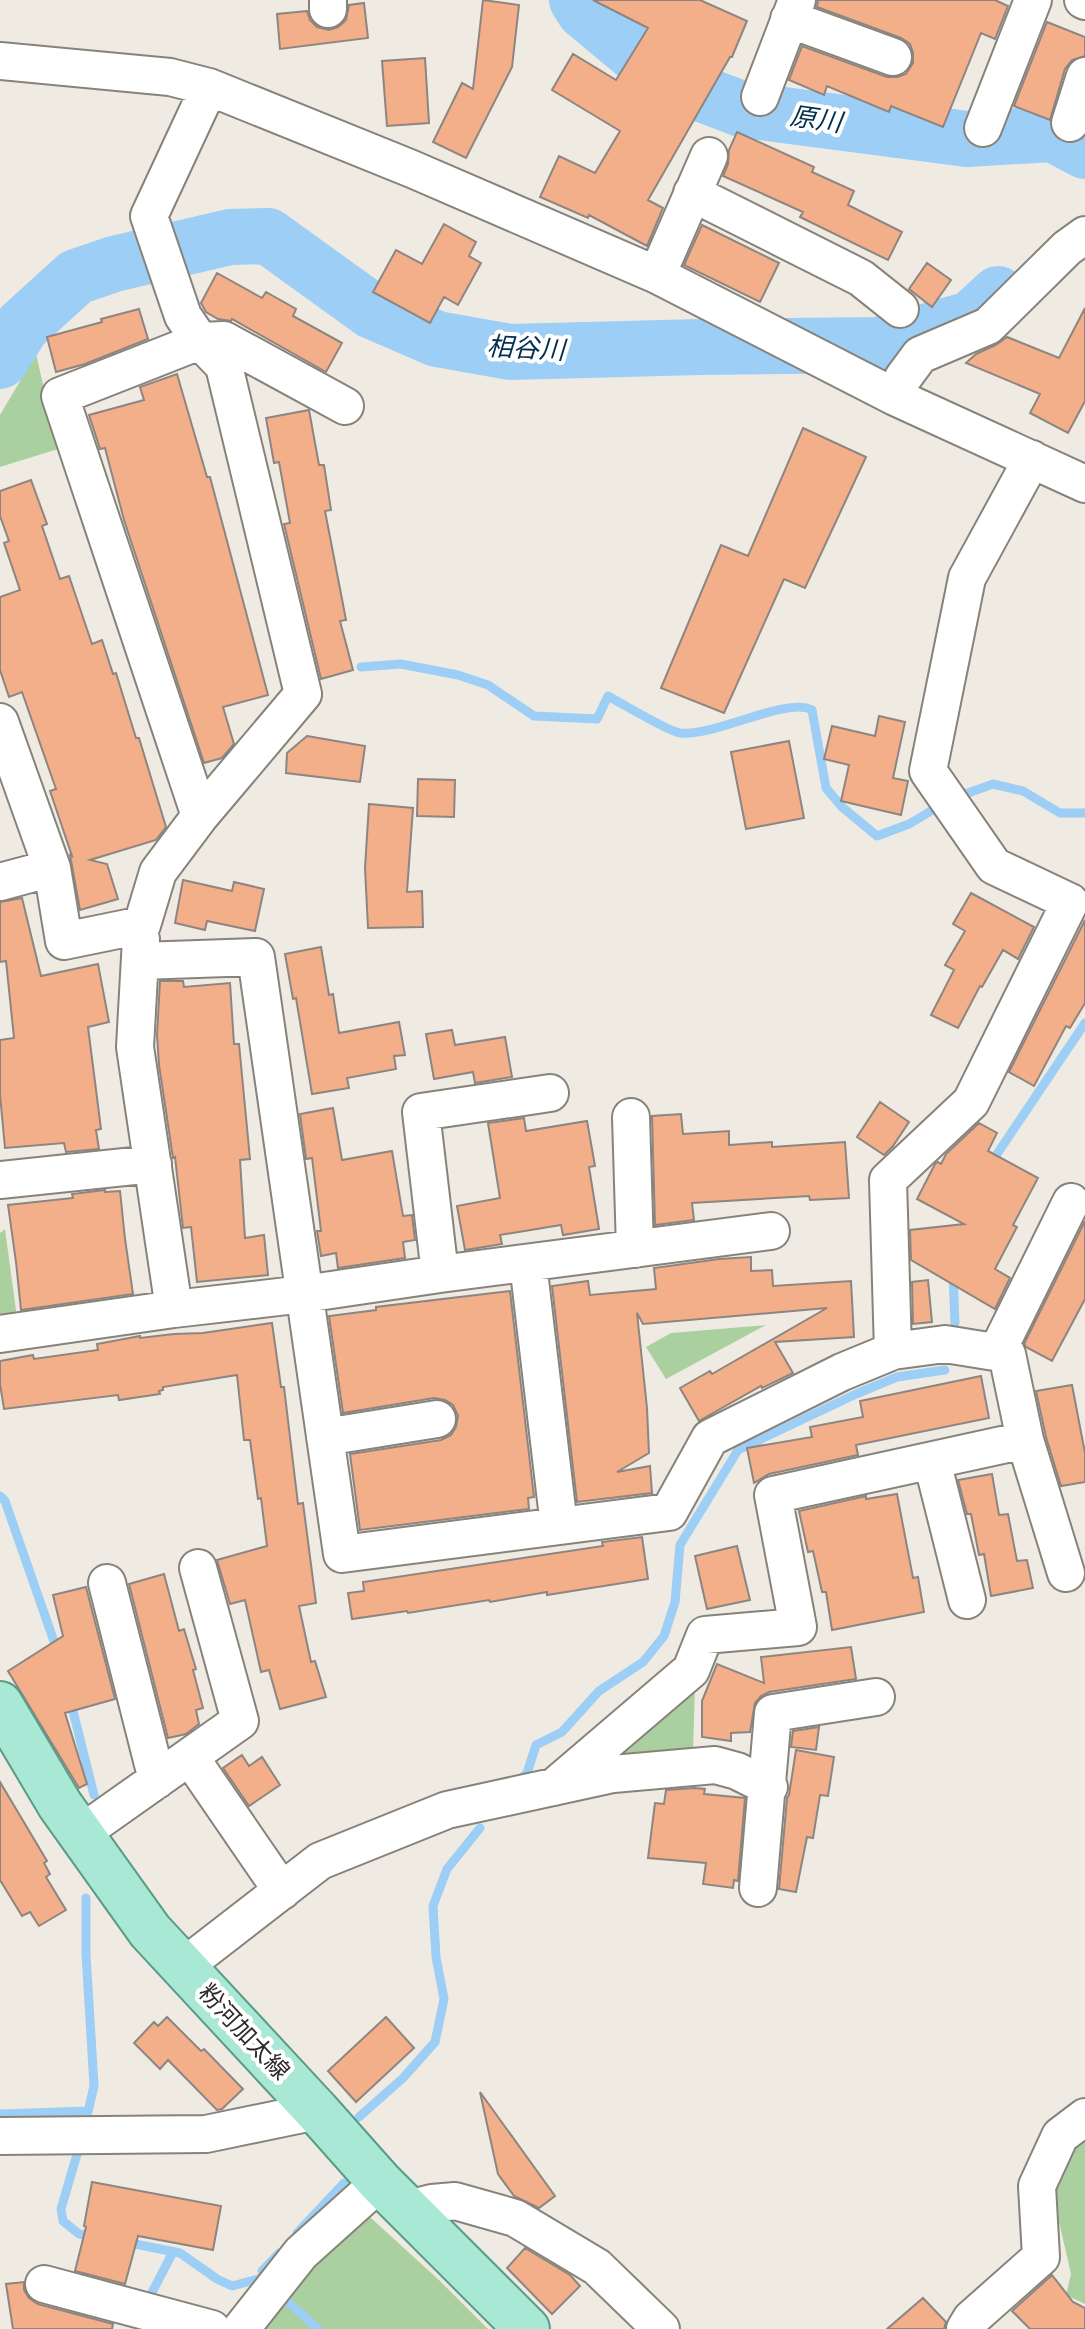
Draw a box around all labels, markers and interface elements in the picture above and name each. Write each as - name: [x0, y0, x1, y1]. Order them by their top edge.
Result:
- water label: 原川: [788, 101, 847, 138]
- water label: 相谷川: [486, 331, 569, 365]
- street label: 粉河加太線: [193, 1979, 295, 2085]

